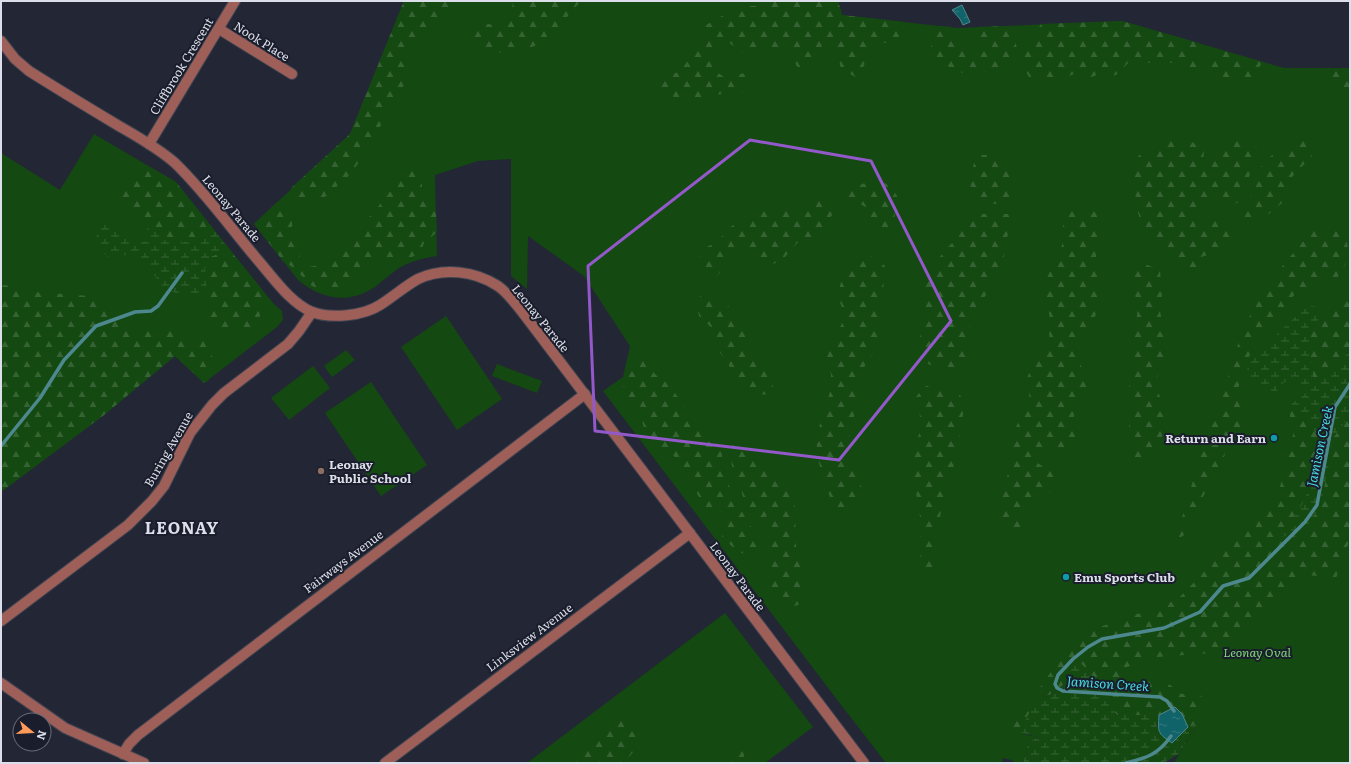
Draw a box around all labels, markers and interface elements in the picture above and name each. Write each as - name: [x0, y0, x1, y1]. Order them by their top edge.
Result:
- street label: Cliffbrook Crescent: [145, 14, 217, 118]
- street label: Nook Place: [231, 17, 293, 65]
- street label: Leonay Parade: [198, 170, 266, 246]
- street label: Leonay Parade: [508, 280, 574, 356]
- water label: Jamison Creek: [1301, 403, 1337, 488]
- street label: Buring Avenue: [139, 408, 197, 490]
- place label: Return and Earn: [1165, 429, 1267, 447]
- marker: Return and Earn: [1269, 433, 1279, 443]
- place label: Leonay Public School: [329, 455, 412, 487]
- marker: Leonay Public School: [316, 466, 326, 476]
- district label: LEONAY: [145, 515, 219, 539]
- street label: Fairways Avenue: [299, 525, 387, 597]
- street label: Leonay Parade: [706, 537, 770, 615]
- place label: Emu Sports Club: [1074, 568, 1175, 586]
- marker: Emu Sports Club: [1061, 572, 1071, 582]
- street label: Linksview Avenue: [482, 598, 576, 676]
- park label: Leonay Oval: [1223, 643, 1291, 661]
- water label: Jamison Creek: [1066, 671, 1151, 695]
- north arrow: [12, 712, 52, 752]
- text: N: [33, 729, 51, 742]

